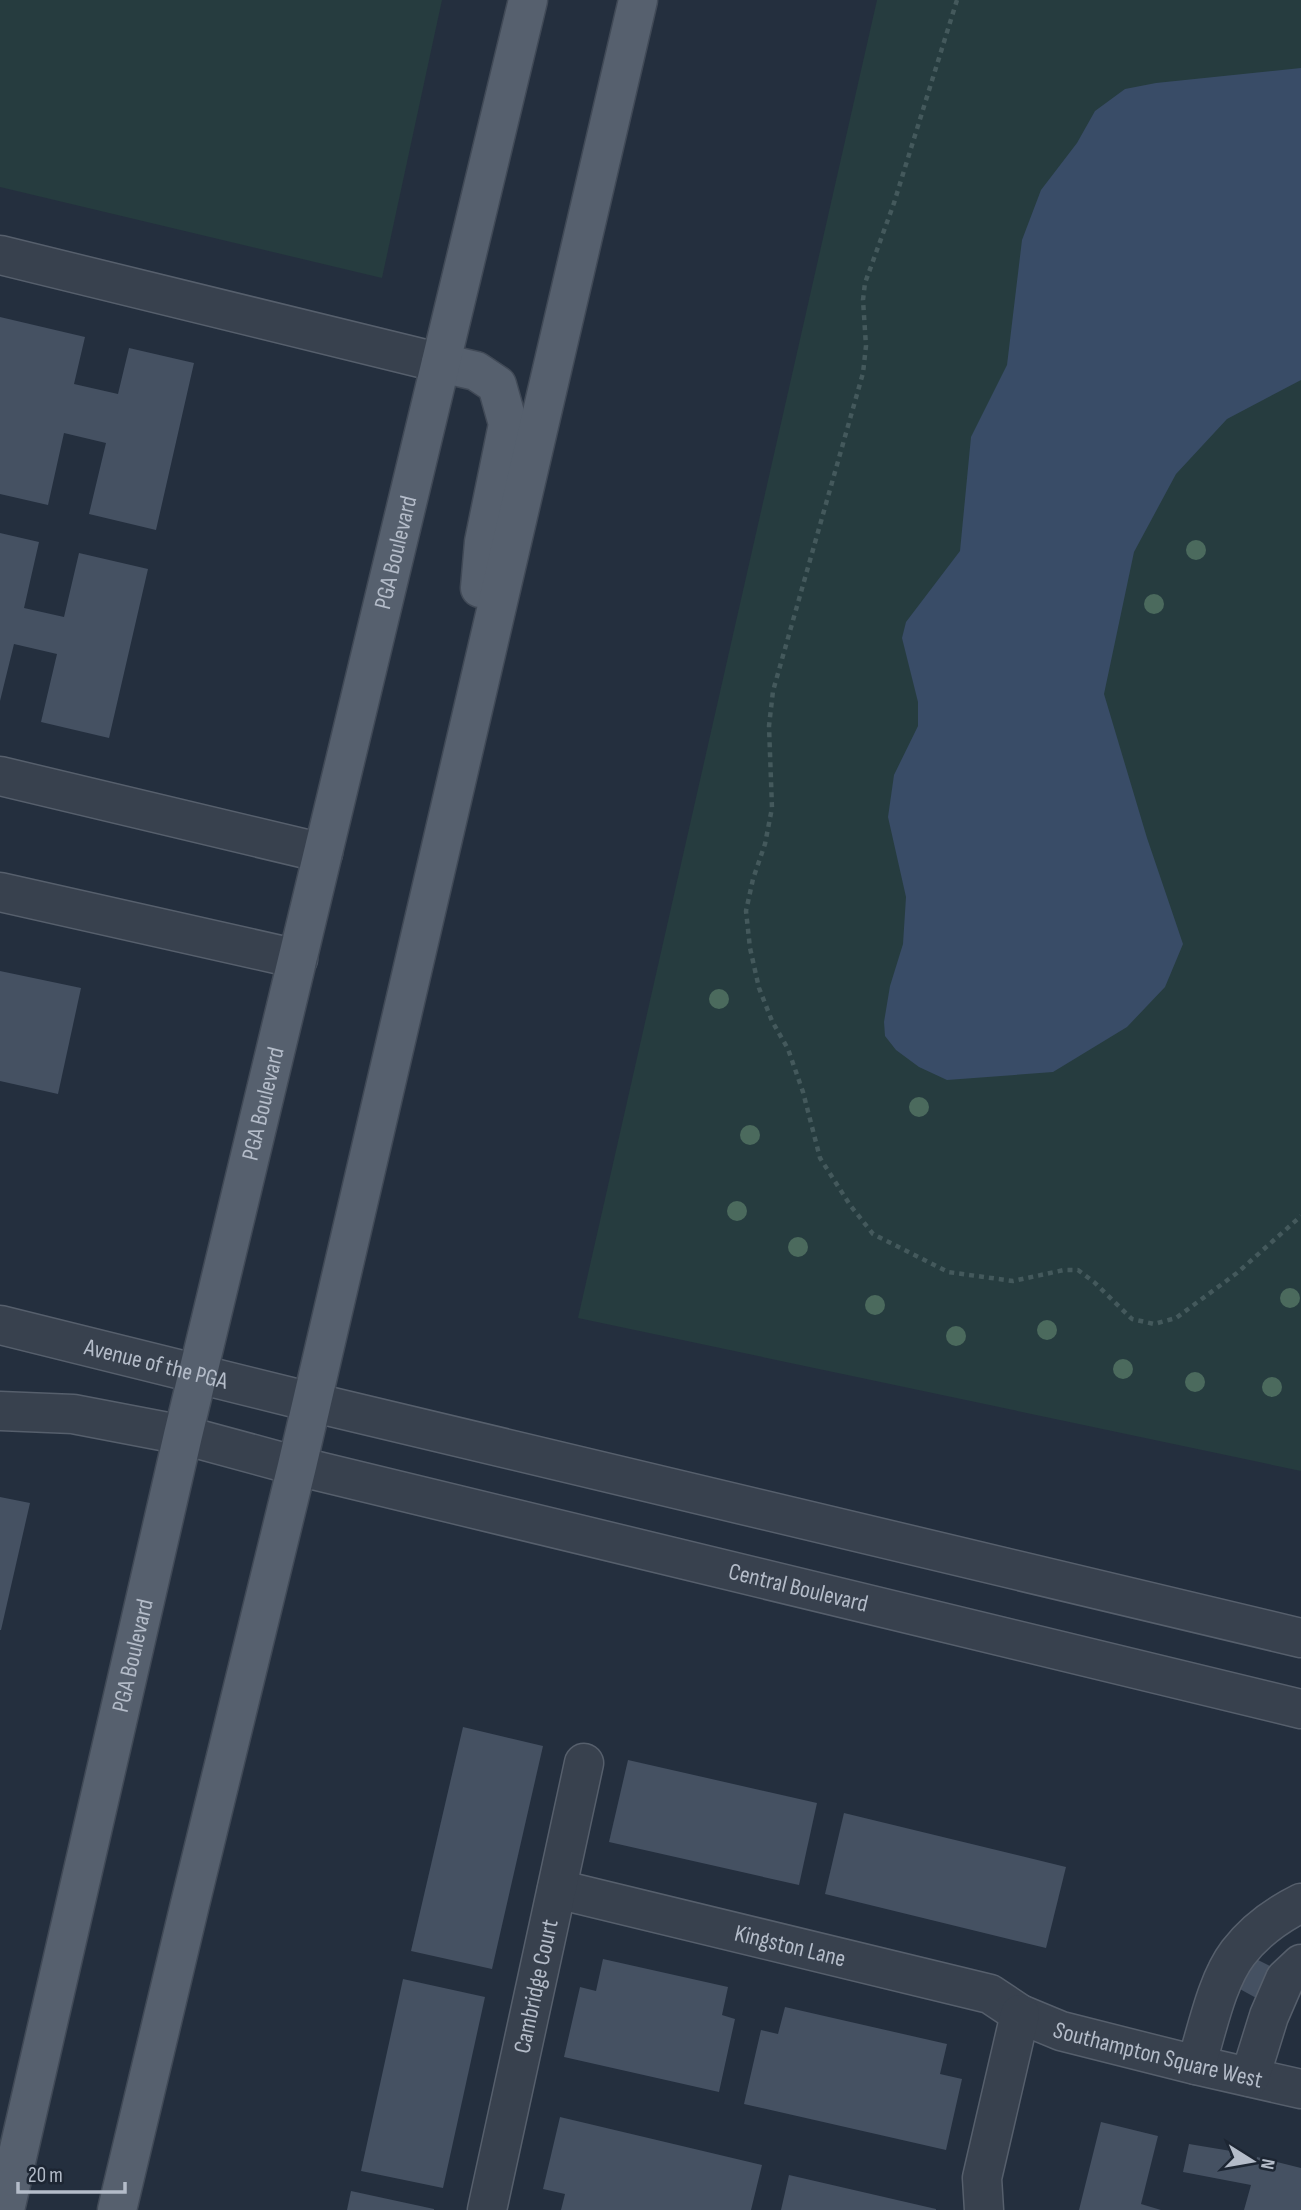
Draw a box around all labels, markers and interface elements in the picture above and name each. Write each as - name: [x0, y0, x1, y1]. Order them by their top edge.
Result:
- street label: PGA Boulevard: [368, 493, 423, 612]
- street label: PGA Boulevard: [236, 1044, 291, 1163]
- street label: Avenue of the PGA: [81, 1332, 232, 1396]
- street label: Central Boulevard: [726, 1557, 871, 1619]
- street label: PGA Boulevard: [106, 1596, 160, 1715]
- street label: Cambridge Court: [507, 1917, 565, 2056]
- street label: Kingston Lane: [732, 1919, 849, 1973]
- street label: Southampton Square West: [1049, 2015, 1265, 2095]
- north arrow: [1217, 2126, 1287, 2196]
- scale bar: [18, 2150, 124, 2194]
- text: N: [1255, 2157, 1279, 2171]
- text: 20 m: [28, 2163, 63, 2188]

